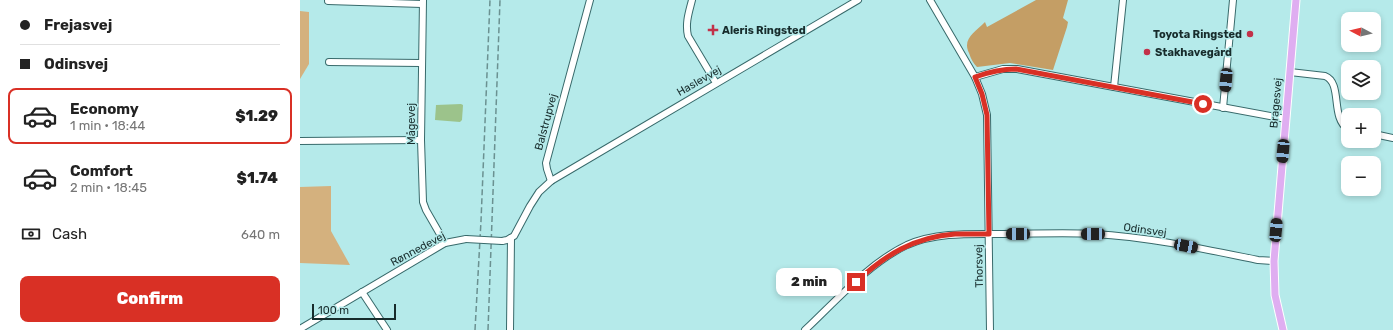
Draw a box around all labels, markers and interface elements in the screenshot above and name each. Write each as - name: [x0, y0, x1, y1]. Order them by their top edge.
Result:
- north arrow: [1341, 12, 1381, 52]
- map controls: [1341, 12, 1381, 196]
- text: Frejasvej: [44, 16, 112, 34]
- marker: Aleris Ringsted: [707, 24, 719, 36]
- place label: Aleris Ringsted: [722, 24, 806, 37]
- place label: Toyota Ringsted: [1153, 28, 1242, 41]
- marker: Toyota Ringsted: [1245, 29, 1255, 39]
- place label: Stakhavegård: [1155, 46, 1232, 59]
- marker: Stakhavegård: [1142, 47, 1152, 57]
- text: Odinsvej: [44, 55, 108, 73]
- button: layers: [1341, 60, 1381, 100]
- street label: Haslevvej: [674, 63, 724, 99]
- car: [1219, 68, 1233, 92]
- street label: Bragesvej: [1267, 77, 1285, 129]
- street label: Balstrupvej: [532, 92, 560, 152]
- route start: [1194, 95, 1212, 113]
- icon: car: [22, 98, 58, 134]
- text: Economy: [70, 100, 139, 118]
- street label: Mågevej: [405, 103, 418, 145]
- text: $1.29: [235, 107, 278, 125]
- button: +: [1341, 108, 1381, 148]
- text: 1 min · 18:44: [70, 118, 145, 133]
- car: [1276, 139, 1290, 163]
- button: −: [1341, 156, 1381, 196]
- icon: car: [22, 160, 58, 196]
- text: Comfort: [70, 162, 133, 180]
- text: $1.74: [237, 169, 278, 187]
- text: 2 min · 18:45: [70, 180, 147, 195]
- car: [1269, 218, 1283, 242]
- street label: Odinsvej: [1123, 221, 1168, 239]
- icon: cash: [20, 223, 42, 245]
- text: Cash: [52, 225, 87, 243]
- text: 640 m: [241, 227, 280, 242]
- car: [1006, 228, 1030, 240]
- car: [1081, 228, 1105, 240]
- street label: Rønnedevej: [388, 229, 448, 269]
- car: [1173, 238, 1199, 254]
- street label: Thorsvej: [972, 244, 986, 288]
- callout: 2 min: [776, 268, 842, 296]
- route end: [847, 273, 865, 291]
- text: 2 min: [791, 274, 827, 289]
- button: Confirm: [20, 276, 280, 322]
- scale bar: [312, 302, 396, 321]
- text: 100 m: [318, 304, 349, 317]

